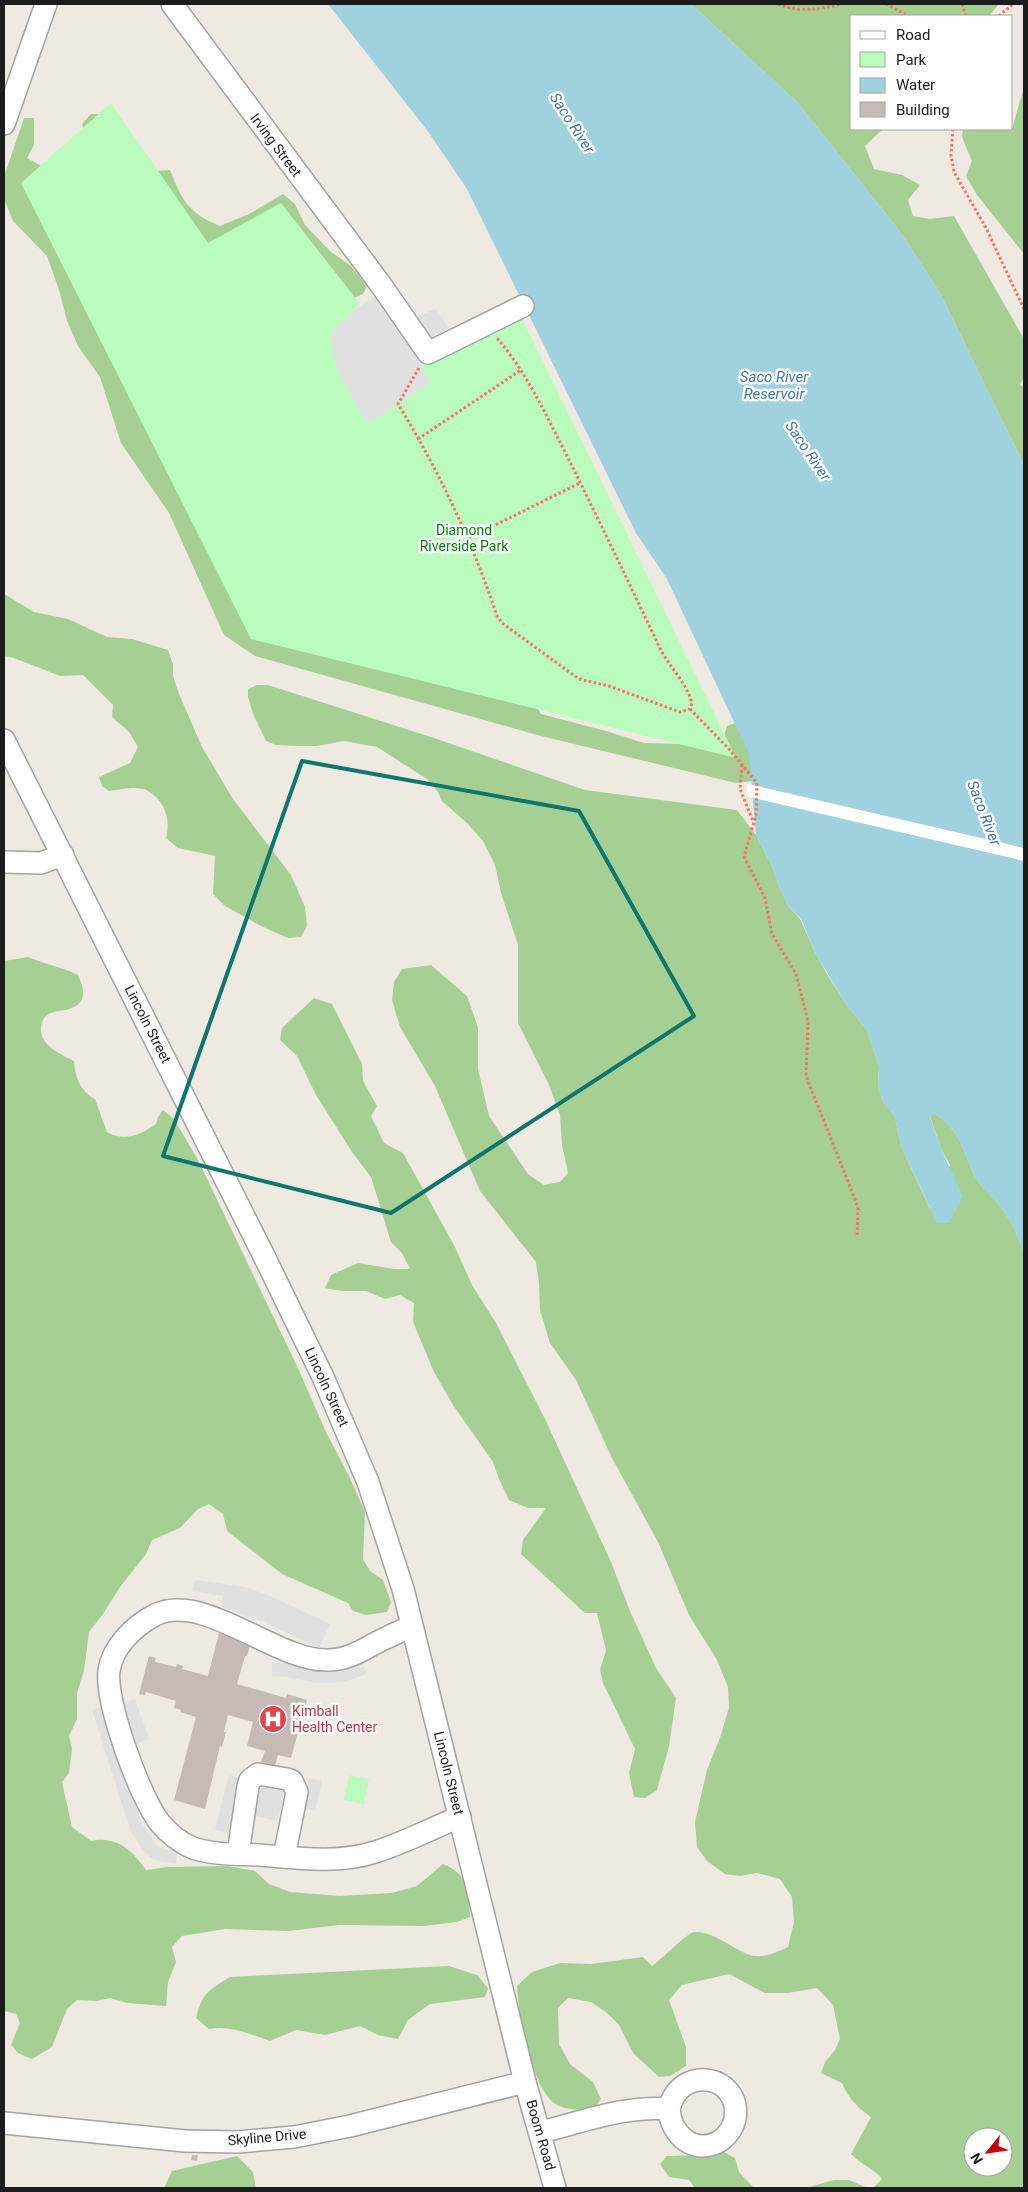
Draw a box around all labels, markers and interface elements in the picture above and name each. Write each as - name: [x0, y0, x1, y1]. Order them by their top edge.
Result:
- legend: [850, 15, 1013, 130]
- text: Road: [896, 26, 930, 44]
- text: Park: [896, 51, 927, 69]
- text: Water: [896, 76, 935, 94]
- water label: Saco River: [546, 89, 599, 157]
- text: Building: [896, 101, 950, 119]
- street label: Irving Street: [247, 110, 305, 180]
- water label: Saco River Reservoir: [740, 368, 809, 403]
- water label: Saco River: [781, 418, 835, 485]
- park label: Diamond Riverside Park: [420, 522, 509, 554]
- water label: Saco River: [963, 778, 1005, 849]
- street label: Lincoln Street: [121, 982, 175, 1066]
- street label: Lincoln Street: [302, 1345, 353, 1430]
- place label: Kimball Health Center: [292, 1703, 377, 1735]
- hospital icon: Kimball Health Center: [258, 1704, 288, 1734]
- street label: Lincoln Street: [431, 1730, 467, 1817]
- street label: Boom Road: [523, 2098, 559, 2172]
- street label: Skyline Drive: [227, 2126, 307, 2148]
- north arrow: [963, 2127, 1013, 2177]
- text: N: [967, 2150, 986, 2167]

